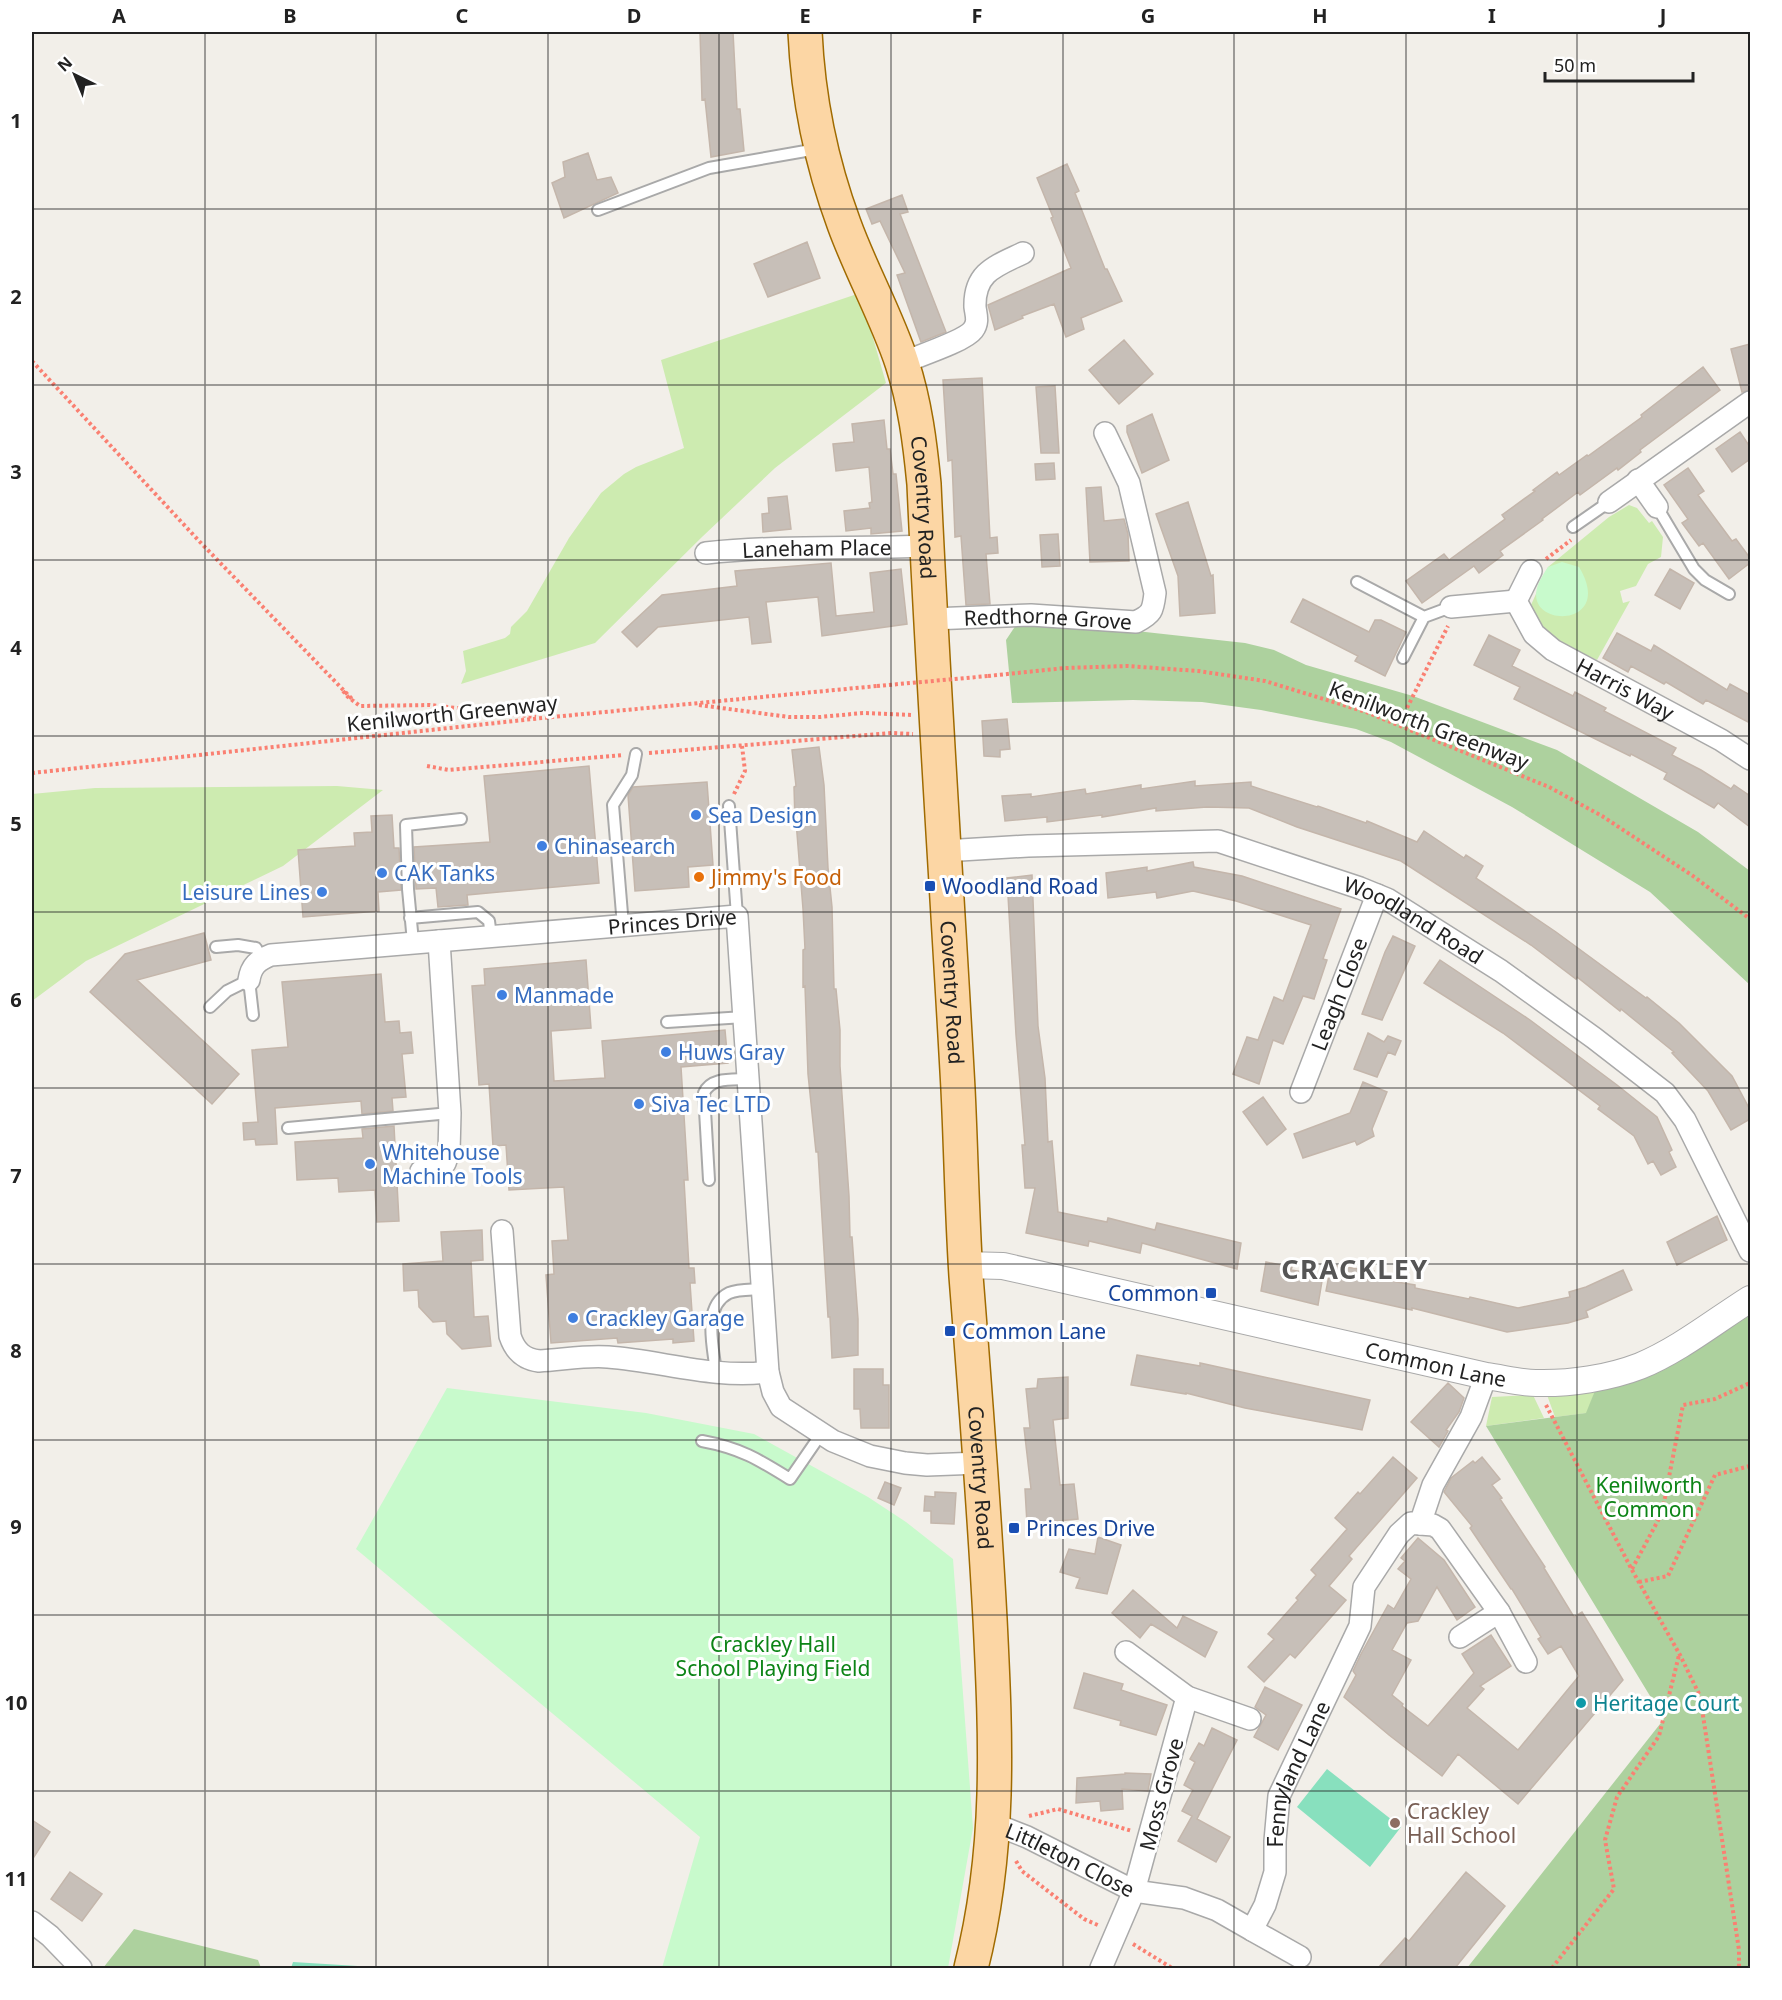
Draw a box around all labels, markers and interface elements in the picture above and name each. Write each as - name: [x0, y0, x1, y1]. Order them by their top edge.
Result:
- text: A: [112, 2, 126, 29]
- text: B: [283, 2, 297, 29]
- text: C: [456, 2, 469, 29]
- text: D: [627, 2, 641, 29]
- text: E: [799, 2, 811, 29]
- text: F: [972, 2, 982, 29]
- text: G: [1141, 2, 1155, 29]
- text: H: [1312, 2, 1328, 29]
- text: I: [1488, 2, 1496, 29]
- text: J: [1658, 2, 1666, 29]
- north arrow: [45, 45, 105, 105]
- scale bar: [1545, 45, 1694, 83]
- text: N: [53, 52, 77, 77]
- text: 50 m: [1554, 53, 1596, 77]
- text: 1: [10, 107, 22, 134]
- text: 2: [10, 283, 22, 310]
- street label: Coventry Road: [905, 434, 943, 580]
- text: 3: [10, 458, 22, 485]
- street label: Laneham Place: [741, 533, 892, 564]
- street label: Redthorne Grove: [963, 601, 1133, 636]
- text: 4: [10, 634, 22, 661]
- street label: Harris Way: [1571, 651, 1679, 727]
- street label: Kenilworth Greenway: [1325, 674, 1533, 776]
- street label: Kenilworth Greenway: [345, 688, 559, 738]
- place label: Sea Design: [708, 801, 817, 829]
- marker: Sea Design: [689, 808, 703, 822]
- text: 5: [10, 810, 22, 837]
- place label: Chinasearch: [554, 832, 675, 860]
- marker: Chinasearch: [535, 839, 549, 853]
- place label: CAK Tanks: [394, 859, 495, 887]
- place label: Jimmy's Food: [709, 863, 842, 891]
- marker: CAK Tanks: [375, 866, 389, 880]
- marker: Jimmy's Food: [692, 870, 706, 884]
- street label: Woodland Road: [1340, 870, 1489, 970]
- place label: Woodland Road: [942, 872, 1098, 900]
- place label: Leisure Lines: [182, 878, 310, 906]
- marker: Woodland Road: [923, 879, 937, 893]
- marker: Leisure Lines: [315, 885, 329, 899]
- street label: Princes Drive: [607, 902, 738, 941]
- street label: Coventry Road: [934, 920, 971, 1065]
- street label: Leagh Close: [1304, 933, 1373, 1055]
- place label: Manmade: [514, 981, 614, 1009]
- text: 6: [10, 986, 22, 1013]
- marker: Manmade: [495, 988, 509, 1002]
- place label: Huws Gray: [678, 1038, 785, 1066]
- marker: Huws Gray: [659, 1045, 673, 1059]
- place label: Siva Tec LTD: [651, 1090, 771, 1118]
- marker: Siva Tec LTD: [632, 1097, 646, 1111]
- place label: Whitehouse Machine Tools: [382, 1138, 523, 1190]
- marker: Whitehouse Machine Tools: [363, 1157, 377, 1171]
- text: 7: [10, 1162, 22, 1189]
- district label: CRACKLEY: [1281, 1250, 1429, 1287]
- place label: Common: [1108, 1279, 1199, 1307]
- marker: Common: [1204, 1286, 1218, 1300]
- place label: Crackley Garage: [585, 1304, 744, 1332]
- marker: Crackley Garage: [566, 1311, 580, 1325]
- place label: Common Lane: [962, 1317, 1106, 1345]
- marker: Common Lane: [943, 1324, 957, 1338]
- street label: Common Lane: [1363, 1335, 1509, 1393]
- text: 8: [10, 1337, 22, 1364]
- street label: Coventry Road: [962, 1405, 1000, 1550]
- park label: Kenilworth Common: [1595, 1471, 1703, 1523]
- text: 9: [10, 1513, 22, 1540]
- place label: Princes Drive: [1026, 1514, 1155, 1542]
- marker: Princes Drive: [1007, 1521, 1021, 1535]
- park label: Crackley Hall School Playing Field: [676, 1630, 870, 1682]
- text: 10: [5, 1689, 27, 1716]
- place label: Heritage Court: [1593, 1689, 1740, 1717]
- street label: Fennyland Lane: [1261, 1696, 1336, 1848]
- marker: Heritage Court: [1574, 1696, 1588, 1710]
- street label: Moss Grove: [1133, 1735, 1189, 1853]
- place label: Crackley Hall School: [1407, 1797, 1516, 1849]
- street label: Littleton Close: [1001, 1816, 1140, 1903]
- marker: Crackley Hall School: [1388, 1816, 1402, 1830]
- text: 11: [5, 1865, 27, 1892]

